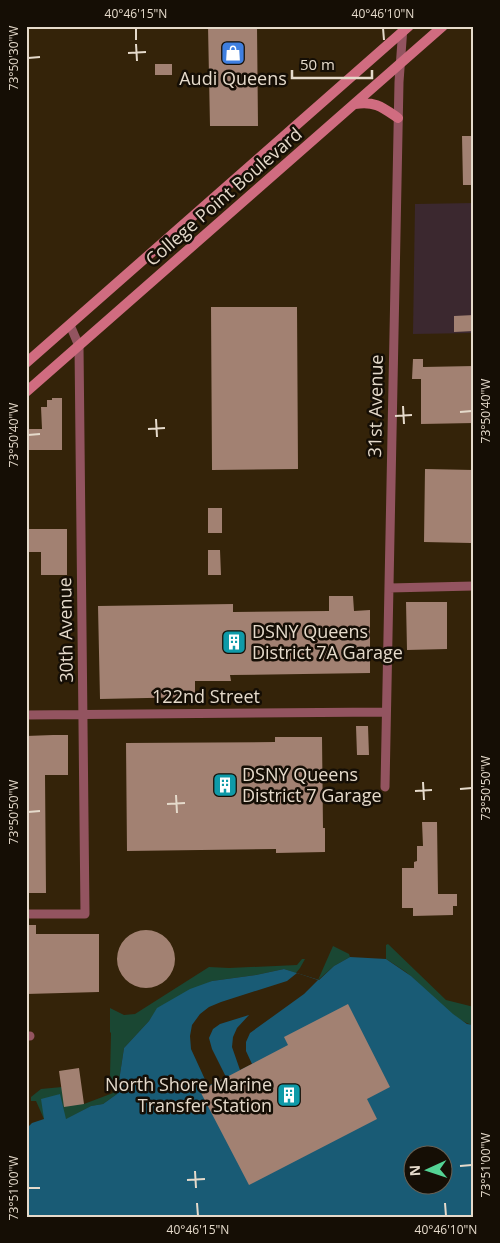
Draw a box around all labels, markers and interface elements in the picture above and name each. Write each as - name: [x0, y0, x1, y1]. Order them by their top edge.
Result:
- text: 40°46'15"N: [105, 5, 167, 22]
- text: 40°46'10"N: [352, 5, 414, 22]
- text: 73°50'30"W: [5, 26, 22, 90]
- shop icon: Audi Queens: [220, 40, 246, 66]
- scale bar: [292, 48, 372, 80]
- text: 50 m: [300, 54, 335, 74]
- place label: Audi Queens: [179, 66, 287, 90]
- street label: College Point Boulevard: [140, 122, 307, 271]
- street label: 31st Avenue: [362, 354, 388, 458]
- text: 73°50'40"W: [477, 379, 494, 443]
- text: 73°50'40"W: [5, 403, 22, 467]
- street label: 30th Avenue: [52, 577, 78, 683]
- place label: DSNY Queens District 7A Garage: [252, 619, 403, 664]
- building icon: DSNY Queens District 7A Garage: [221, 629, 247, 655]
- street label: 122nd Street: [152, 684, 260, 708]
- text: 73°50'50"W: [477, 756, 494, 820]
- place label: DSNY Queens District 7 Garage: [242, 762, 382, 807]
- building icon: DSNY Queens District 7 Garage: [212, 772, 238, 798]
- text: 73°50'50"W: [5, 780, 22, 844]
- place label: North Shore Marine Transfer Station: [105, 1072, 272, 1117]
- building icon: North Shore Marine Transfer Station: [276, 1082, 302, 1108]
- text: 73°51'00"W: [477, 1133, 494, 1197]
- north arrow: [402, 1146, 452, 1196]
- text: 73°51'00"W: [5, 1156, 22, 1220]
- text: N: [405, 1165, 424, 1177]
- text: 40°46'15"N: [167, 1221, 229, 1238]
- text: 40°46'10"N: [415, 1221, 477, 1238]

